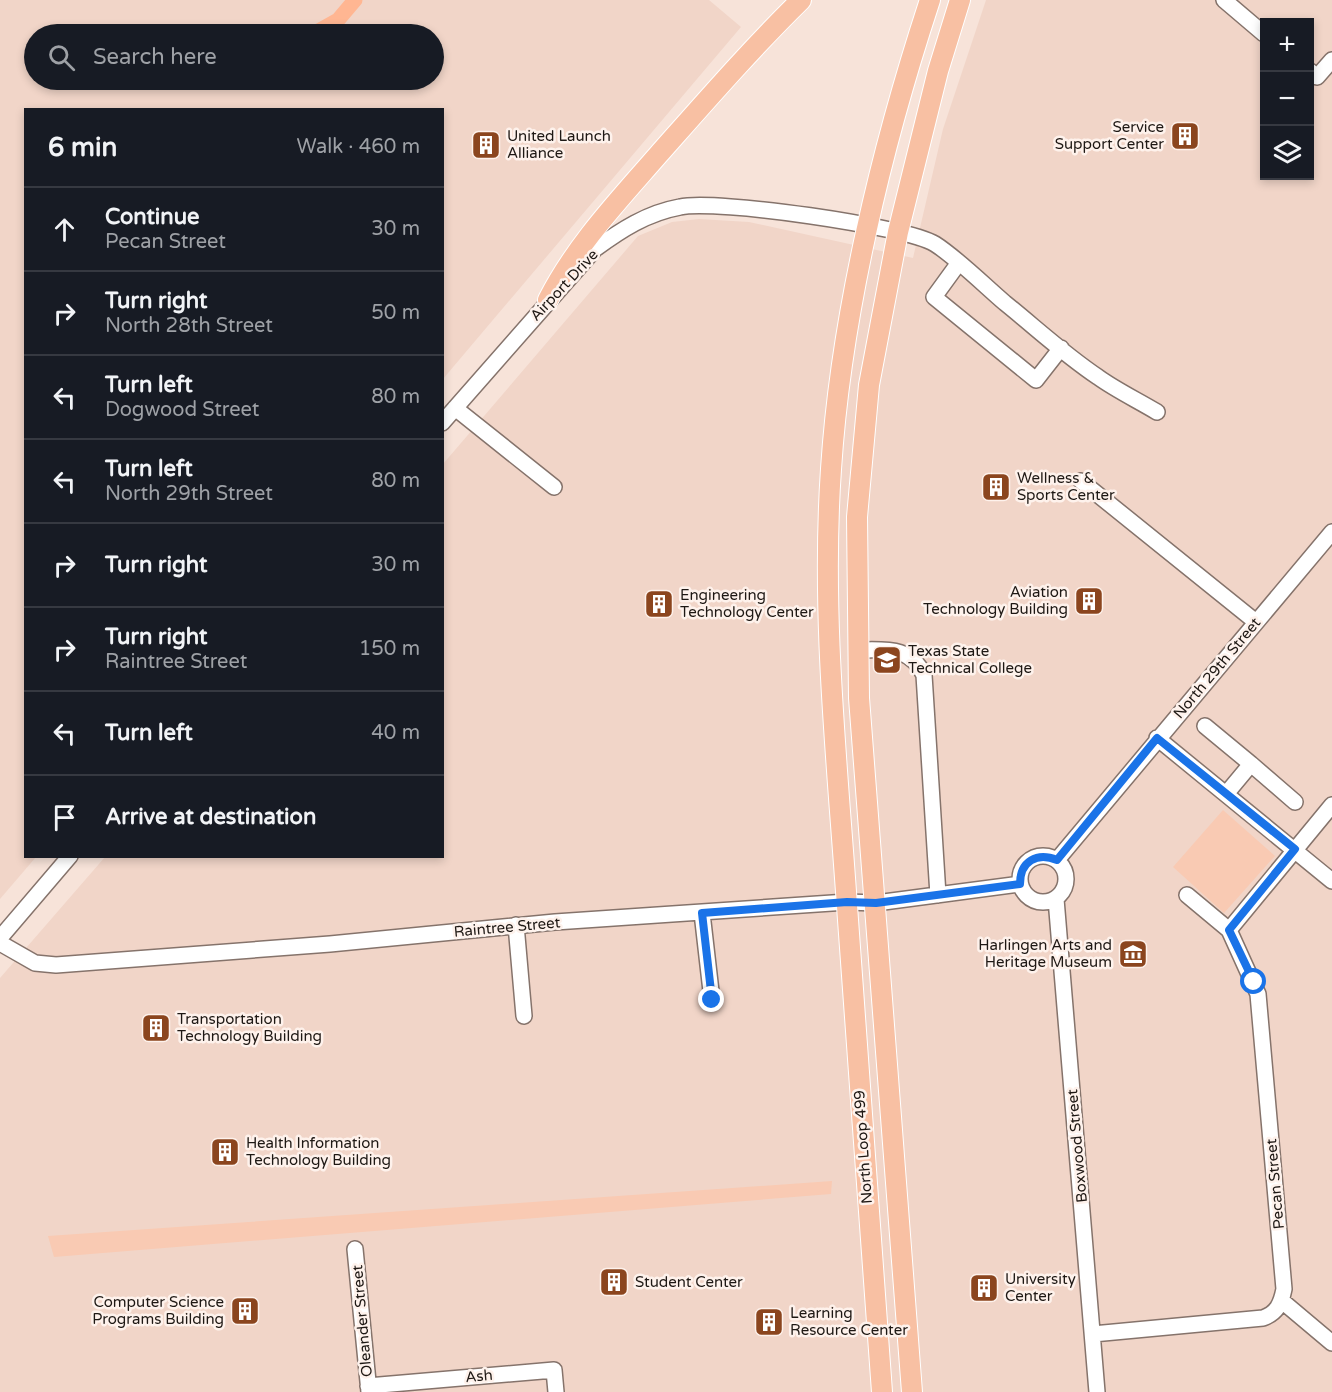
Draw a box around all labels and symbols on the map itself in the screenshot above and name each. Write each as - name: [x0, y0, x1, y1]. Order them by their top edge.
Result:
- place label: Service Support Center: [1055, 118, 1164, 153]
- building icon: Service Support Center: [1169, 120, 1201, 152]
- place label: United Launch Alliance: [507, 127, 611, 162]
- building icon: United Launch Alliance: [470, 129, 502, 161]
- street label: Airport Drive: [526, 245, 602, 325]
- place label: Wellness & Sports Center: [1017, 469, 1115, 504]
- building icon: Wellness & Sports Center: [980, 471, 1012, 503]
- place label: Aviation Technology Building: [923, 583, 1068, 618]
- building icon: Aviation Technology Building: [1073, 585, 1105, 617]
- place label: Engineering Technology Center: [680, 586, 814, 621]
- building icon: Engineering Technology Center: [643, 588, 675, 620]
- street label: North 29th Street: [1170, 614, 1265, 722]
- place label: Texas State Technical College: [908, 642, 1032, 677]
- school or university icon: Texas State Technical College: [871, 644, 903, 676]
- street label: Raintree Street: [453, 913, 561, 941]
- place label: Harlingen Arts and Heritage Museum: [978, 936, 1112, 971]
- museum icon: Harlingen Arts and Heritage Museum: [1117, 938, 1149, 970]
- route start: [1240, 968, 1266, 994]
- route end: [698, 986, 724, 1012]
- place label: Transportation Technology Building: [177, 1010, 322, 1045]
- building icon: Transportation Technology Building: [140, 1012, 172, 1044]
- street label: Boxwood Street: [1063, 1088, 1091, 1203]
- street label: North Loop 499: [850, 1090, 876, 1204]
- place label: Health Information Technology Building: [246, 1134, 391, 1169]
- building icon: Health Information Technology Building: [209, 1136, 241, 1168]
- street label: Pecan Street: [1262, 1138, 1288, 1230]
- street label: Oleander Street: [348, 1264, 376, 1378]
- building icon: Student Center: [598, 1266, 630, 1298]
- place label: University Center: [1005, 1270, 1076, 1305]
- building icon: University Center: [968, 1272, 1000, 1304]
- place label: Student Center: [635, 1273, 743, 1291]
- place label: Computer Science Programs Building: [92, 1293, 224, 1328]
- building icon: Computer Science Programs Building: [229, 1295, 261, 1327]
- place label: Learning Resource Center: [790, 1304, 908, 1339]
- building icon: Learning Resource Center: [753, 1306, 785, 1338]
- street label: Ash: [465, 1366, 493, 1386]

